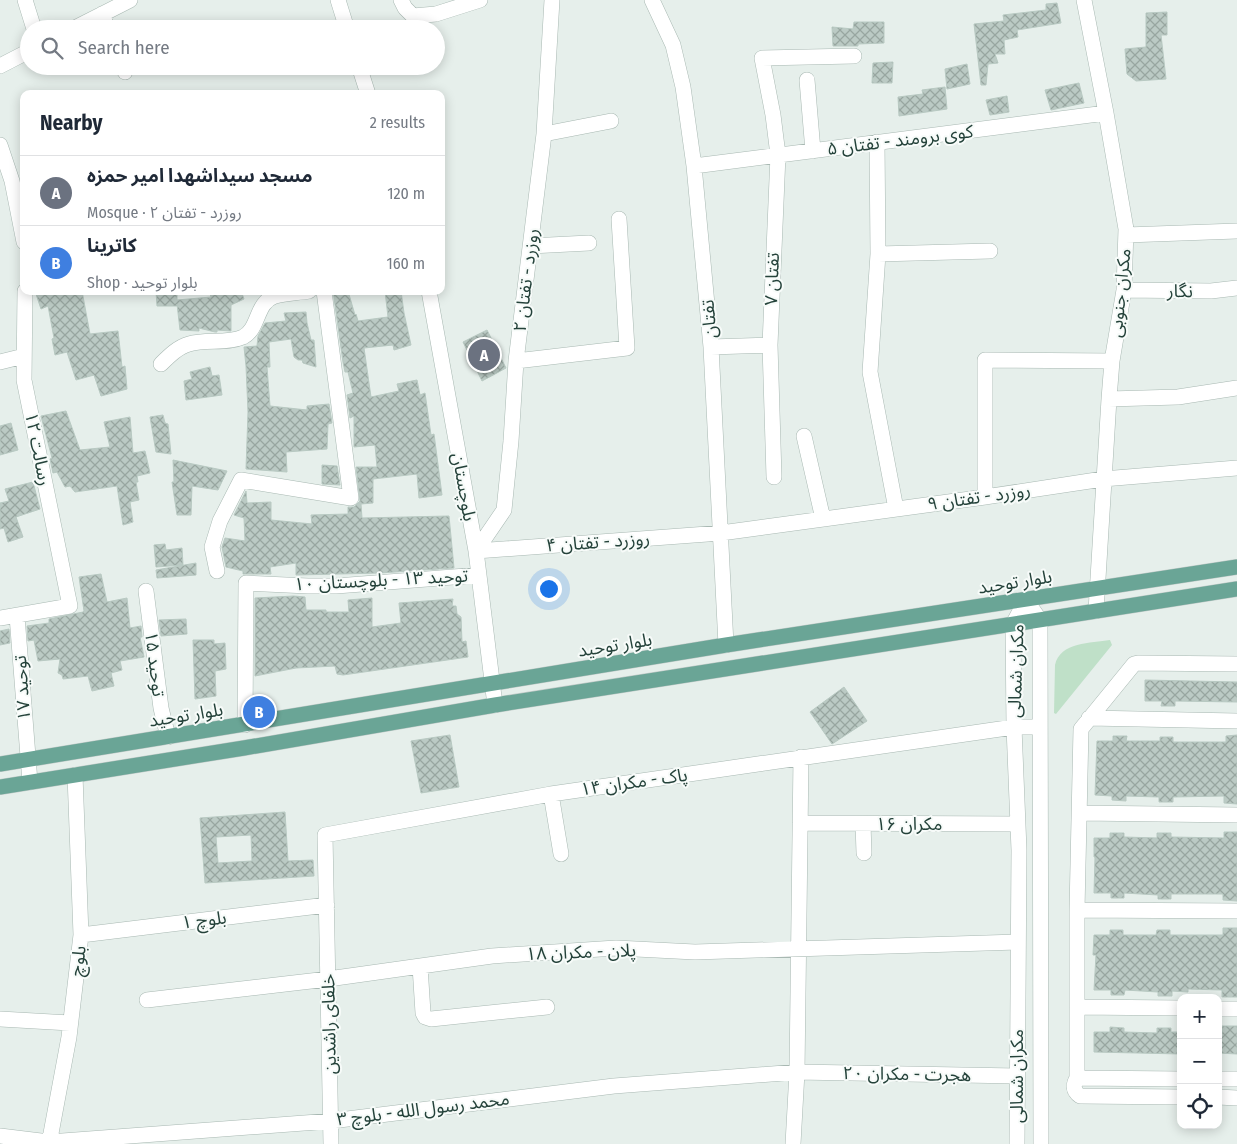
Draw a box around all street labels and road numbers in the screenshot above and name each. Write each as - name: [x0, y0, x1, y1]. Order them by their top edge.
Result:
- street label: کوی برومند - تفتان ۵: [826, 120, 975, 160]
- street label: روزرد - تفتان ۲: [509, 227, 543, 333]
- street label: مکران جنوبی: [1104, 247, 1136, 339]
- street label: تفتان ۷: [760, 252, 784, 306]
- street label: نگار: [1166, 280, 1193, 302]
- street label: تفتان: [696, 299, 722, 339]
- street label: رسالت ۱۲: [20, 410, 56, 488]
- street label: بلوچستان: [447, 451, 481, 523]
- street label: روزرد - تفتان ۹: [926, 479, 1032, 515]
- street label: روزرد - تفتان ۴: [545, 527, 651, 557]
- street label: توحید ۱۳ - بلوچستان ۱۰: [293, 564, 469, 596]
- street label: بلوار توحید: [976, 565, 1054, 599]
- street label: مکران شمالی: [1003, 624, 1029, 718]
- street label: بلوار توحید: [576, 628, 654, 662]
- street label: توحید ۱۵: [140, 630, 170, 698]
- street label: توحید ۱۷: [9, 655, 35, 721]
- street label: بلوار توحید: [147, 698, 225, 732]
- street label: پاک - مکران ۱۴: [579, 764, 689, 801]
- street label: مکران ۱۶: [876, 813, 942, 835]
- street label: بلوچ ۱: [180, 906, 228, 936]
- street label: پلان - مکران ۱۸: [525, 939, 637, 965]
- street label: بلوچ: [65, 944, 93, 978]
- street label: خلفای راشدین: [317, 973, 341, 1075]
- street label: مکران شمالی: [1006, 1029, 1028, 1123]
- street label: هجرت - مکران ۲۰: [843, 1062, 971, 1086]
- street label: محمد رسول الله - بلوچ ۳: [335, 1087, 511, 1132]

